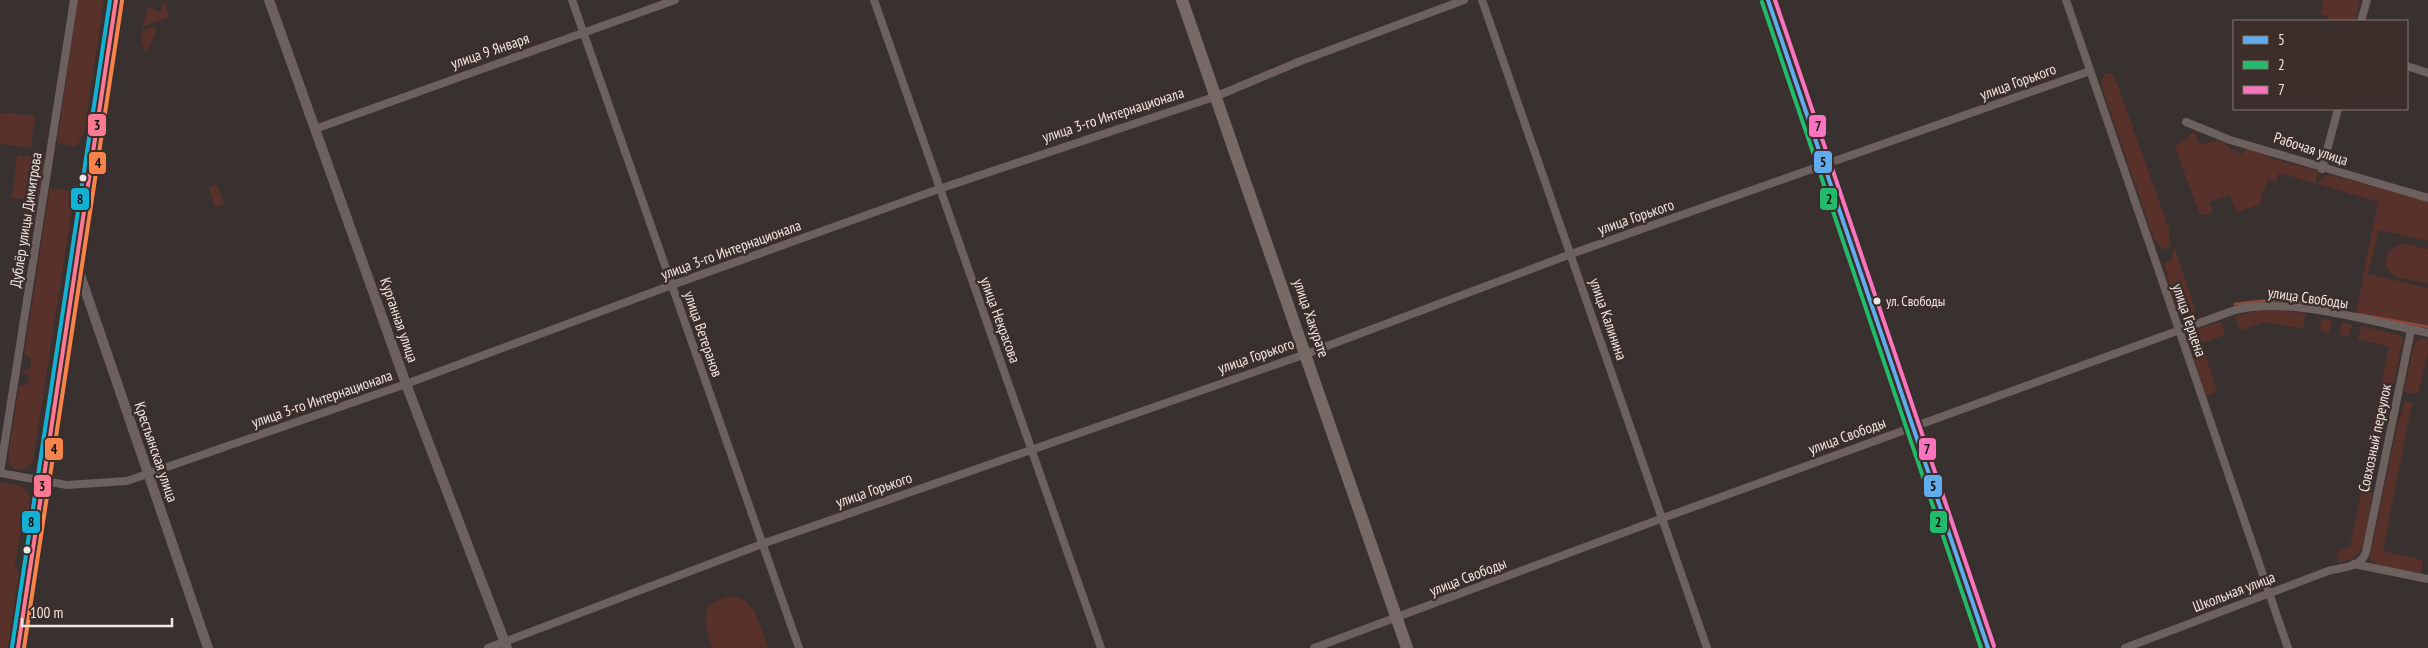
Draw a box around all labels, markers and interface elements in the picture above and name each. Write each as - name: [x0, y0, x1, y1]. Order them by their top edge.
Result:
- legend: [2233, 20, 2408, 110]
- street label: улица 9 Января: [448, 28, 532, 73]
- text: 5: [2278, 30, 2285, 49]
- text: 2: [2278, 55, 2285, 74]
- street label: улица Горького: [1977, 59, 2058, 104]
- text: 7: [2278, 80, 2285, 99]
- street label: улица 3-го Интернационала: [1040, 83, 1186, 146]
- line badge: 3: [87, 113, 107, 137]
- line badge: 7: [1808, 114, 1827, 138]
- text: 3: [94, 116, 100, 134]
- text: 7: [1815, 117, 1822, 135]
- street label: Рабочая улица: [2272, 128, 2351, 169]
- line badge: 5: [1813, 150, 1833, 174]
- street label: Дублёр улицы Димитрова: [5, 151, 46, 289]
- line badge: 4: [88, 151, 107, 175]
- text: 5: [1820, 153, 1826, 171]
- text: 4: [95, 154, 102, 172]
- unlabelled marker: [78, 173, 88, 183]
- line badge: 8: [70, 187, 90, 211]
- line badge: 2: [1819, 187, 1838, 211]
- text: 8: [77, 190, 83, 208]
- text: 2: [1826, 190, 1832, 208]
- street label: улица Горького: [1595, 195, 1677, 238]
- street label: улица 3-го Интернационала: [658, 215, 804, 284]
- street label: улица Некрасова: [976, 274, 1025, 365]
- street label: Курганная улица: [376, 275, 423, 365]
- street label: улица Калинина: [1586, 275, 1631, 362]
- street label: улица Хакурате: [1289, 276, 1334, 360]
- street label: улица Герцена: [2168, 281, 2211, 359]
- street label: улица Свободы: [2267, 282, 2349, 313]
- street label: улица Ветеранов: [680, 288, 727, 379]
- place label: ул. Свободы: [1886, 292, 1945, 310]
- marker: ул. Свободы: [1872, 296, 1882, 306]
- street label: улица Горького: [1215, 334, 1297, 377]
- street label: улица 3-го Интернационала: [249, 365, 395, 432]
- street label: Совхозный переулок: [2354, 382, 2395, 494]
- street label: Крестьянская улица: [130, 399, 183, 504]
- street label: улица Свободы: [1806, 413, 1888, 458]
- line badge: 4: [44, 437, 64, 461]
- line badge: 7: [1918, 437, 1937, 461]
- text: 4: [51, 440, 58, 458]
- text: 7: [1924, 440, 1931, 458]
- street label: улица Горького: [833, 468, 915, 511]
- line badge: 3: [33, 474, 52, 498]
- line badge: 5: [1923, 474, 1943, 498]
- text: 3: [39, 477, 45, 495]
- text: 5: [1930, 477, 1936, 495]
- line badge: 8: [21, 510, 41, 534]
- line badge: 2: [1929, 510, 1948, 534]
- text: 8: [28, 513, 34, 531]
- text: 2: [1935, 513, 1941, 531]
- unlabelled marker: [22, 545, 32, 555]
- street label: улица Свободы: [1427, 553, 1509, 600]
- street label: Школьная улица: [2190, 567, 2278, 616]
- scale bar: [22, 596, 172, 628]
- text: 100 m: [30, 603, 63, 622]

